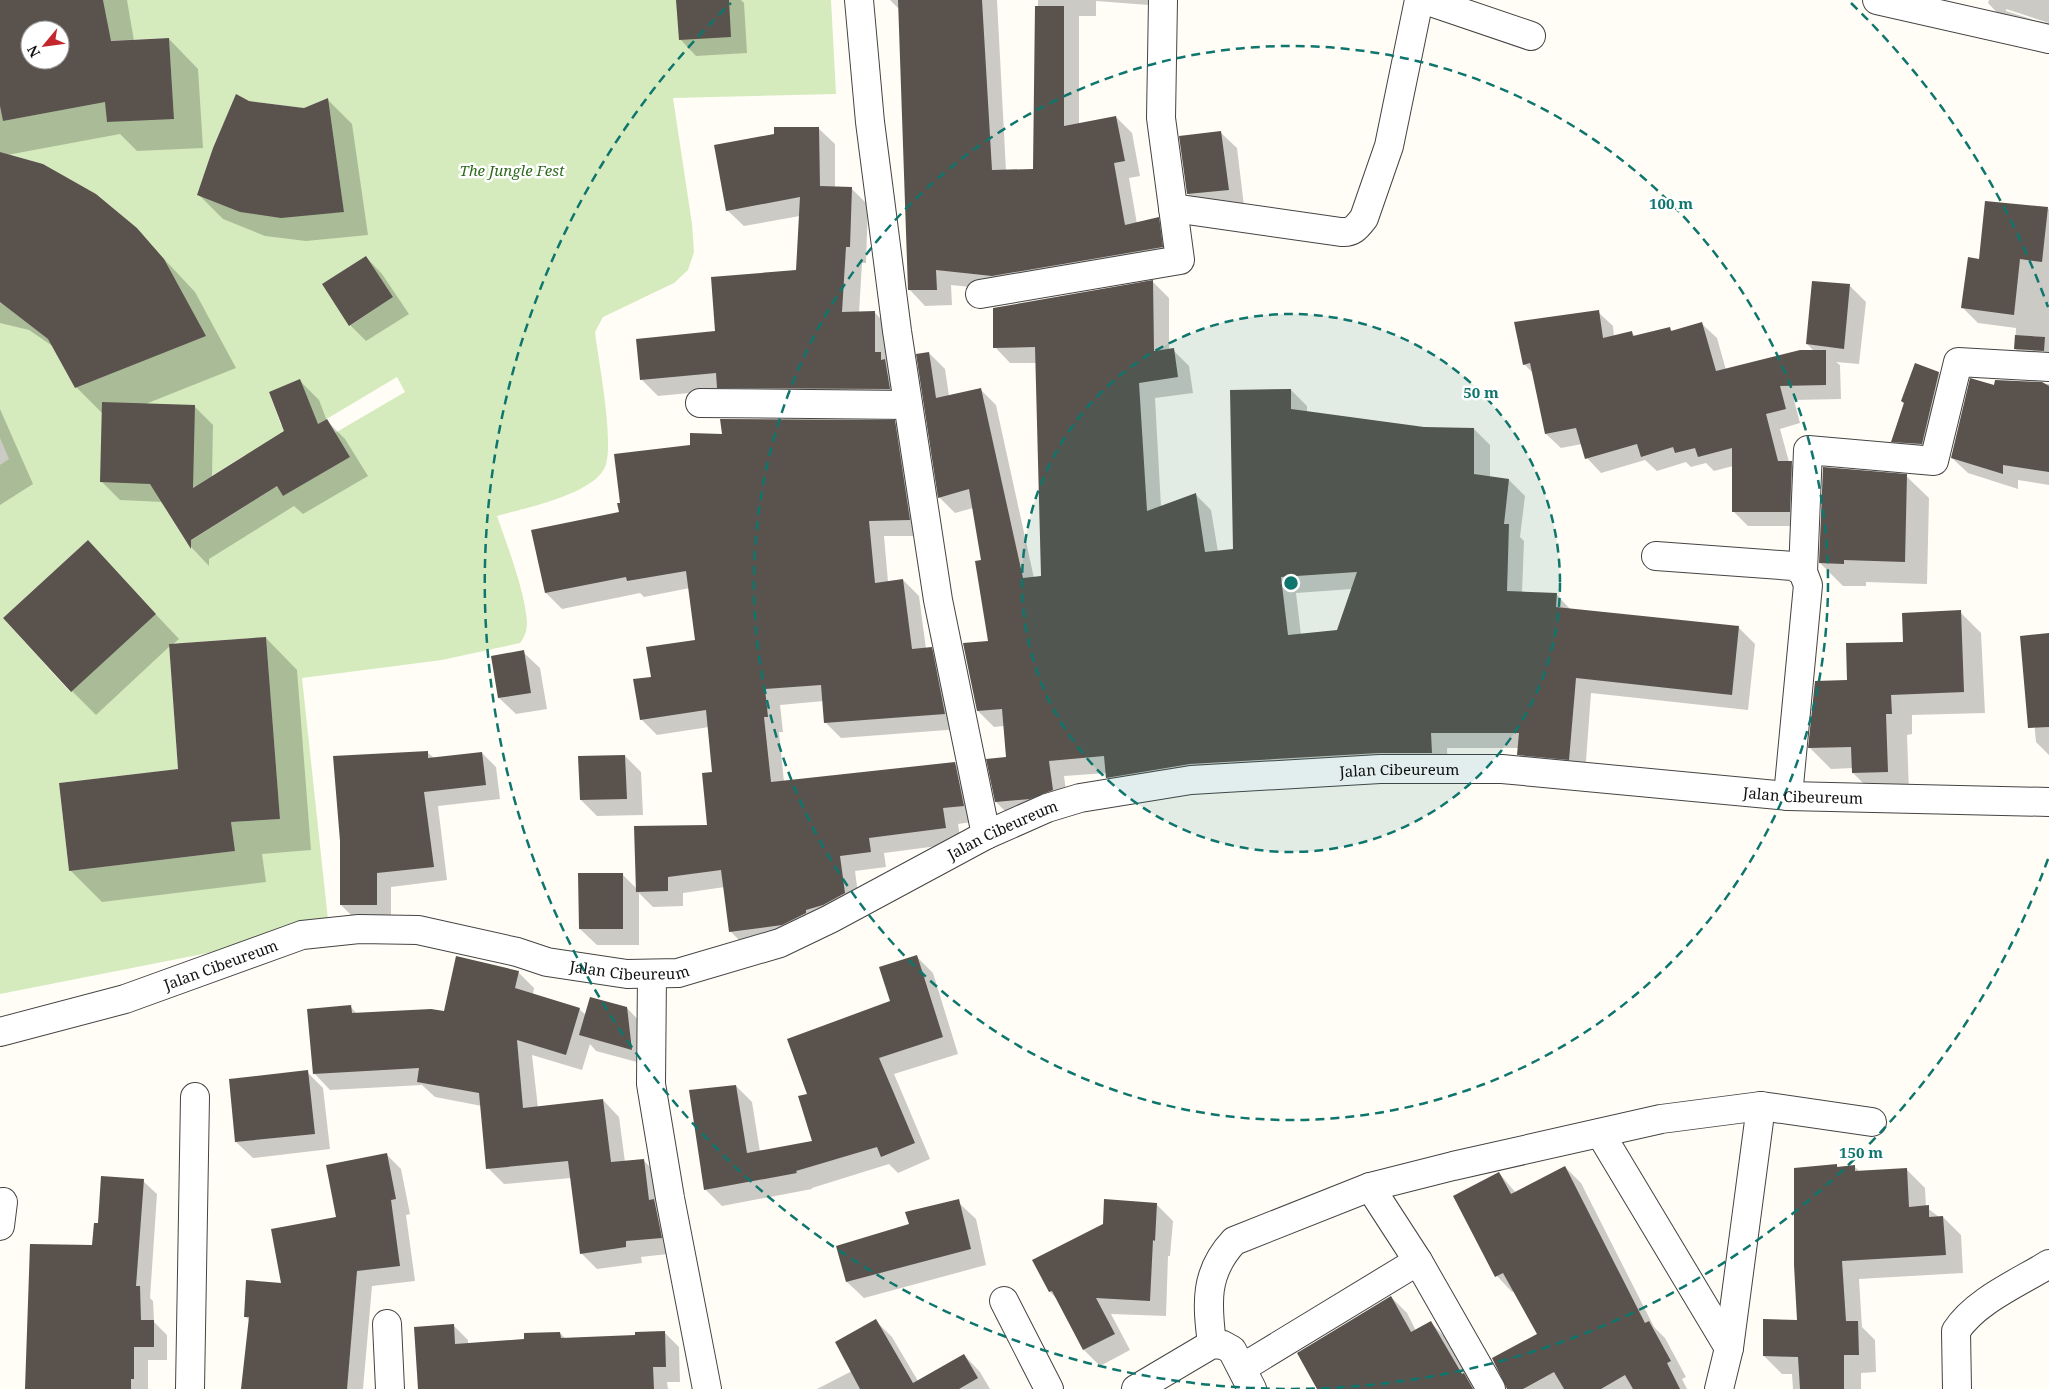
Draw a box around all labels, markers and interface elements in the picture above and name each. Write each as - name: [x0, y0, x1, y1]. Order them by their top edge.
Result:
- north arrow: [20, 20, 70, 70]
- text: N: [22, 42, 44, 61]
- park label: The Jungle Fest: [459, 160, 565, 180]
- text: 100 m: [1649, 193, 1693, 213]
- text: 50 m: [1463, 382, 1499, 402]
- centre of rings: [1282, 574, 1300, 592]
- street label: Jalan Cibeureum: [1338, 759, 1459, 781]
- street label: Jalan Cibeureum: [1741, 782, 1863, 808]
- street label: Jalan Cibeureum: [943, 795, 1060, 865]
- street label: Jalan Cibeureum: [160, 935, 281, 995]
- street label: Jalan Cibeureum: [567, 955, 692, 984]
- text: 150 m: [1839, 1142, 1883, 1162]

